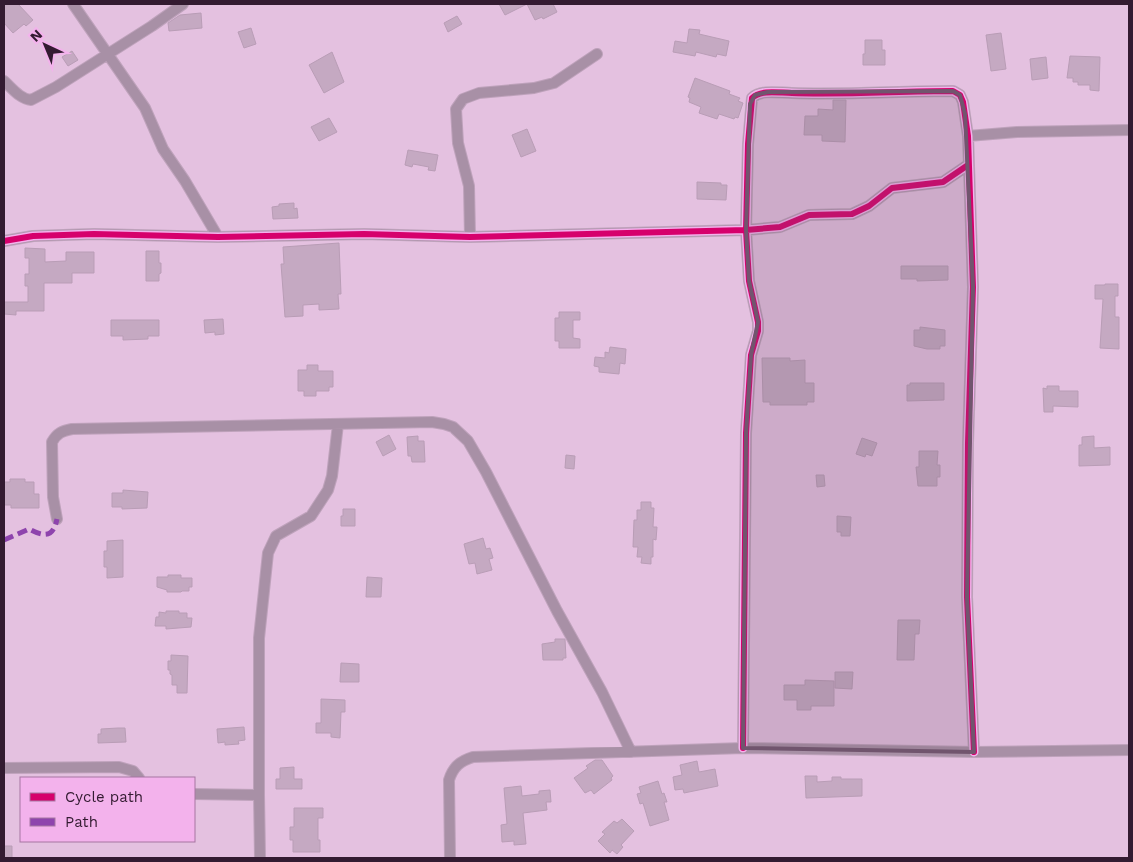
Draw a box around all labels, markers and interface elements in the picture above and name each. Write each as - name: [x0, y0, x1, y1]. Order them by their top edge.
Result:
- north arrow: [20, 20, 70, 70]
- text: N: [27, 26, 45, 45]
- legend: [20, 777, 195, 842]
- text: Cycle path: [65, 788, 143, 806]
- text: Path: [65, 813, 98, 831]

